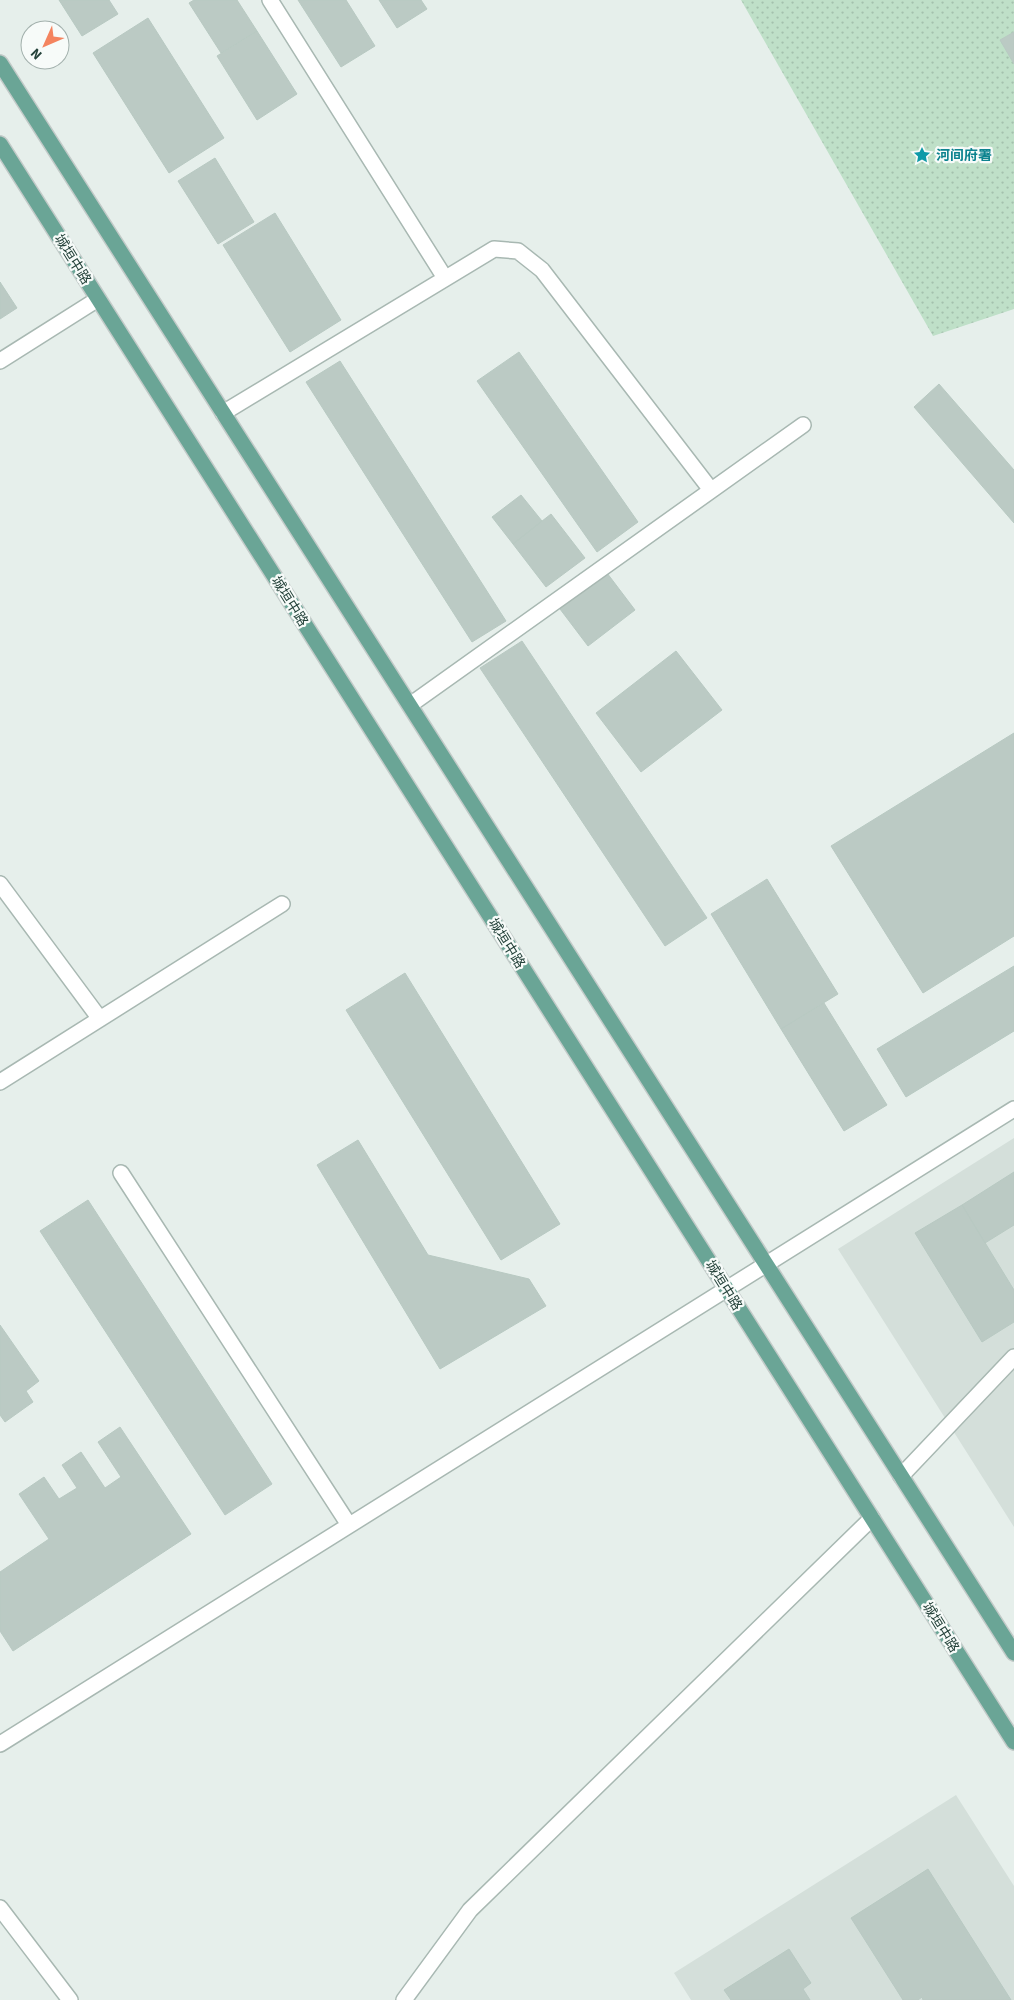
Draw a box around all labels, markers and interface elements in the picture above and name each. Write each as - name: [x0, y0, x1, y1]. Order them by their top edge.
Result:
- north arrow: [20, 20, 70, 70]
- text: N: [26, 43, 47, 64]
- place icon: 河间府署: [912, 145, 932, 165]
- place label: 河间府署: [936, 146, 992, 166]
- street label: 城垣中路: [49, 230, 95, 289]
- street label: 城垣中路: [266, 572, 312, 631]
- street label: 城垣中路: [483, 914, 529, 973]
- street label: 城垣中路: [700, 1256, 746, 1315]
- street label: 城垣中路: [917, 1598, 963, 1657]

